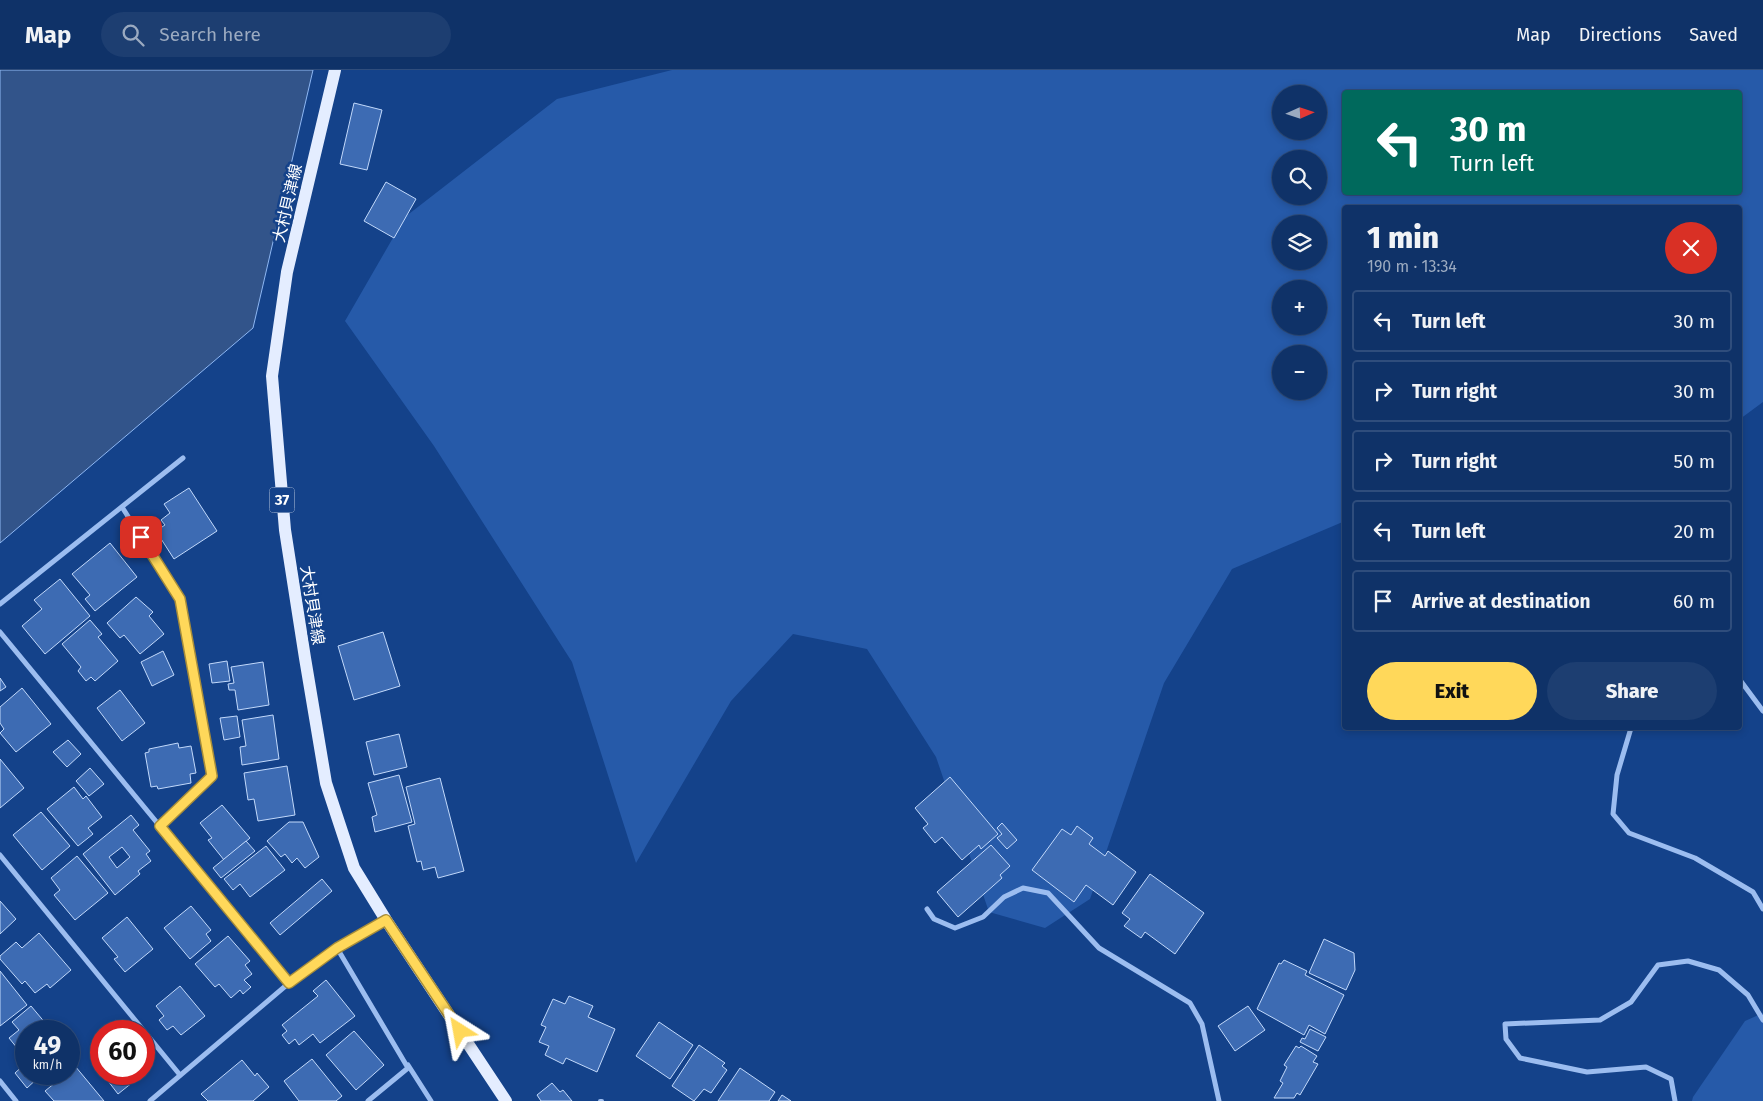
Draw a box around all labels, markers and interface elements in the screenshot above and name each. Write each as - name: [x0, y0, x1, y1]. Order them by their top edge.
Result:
- search box: [101, 12, 451, 57]
- text: Map: [25, 21, 71, 49]
- icon: search: [119, 21, 147, 49]
- text: Search here: [159, 23, 261, 46]
- text: Map: [1516, 24, 1551, 46]
- text: Directions: [1579, 24, 1661, 46]
- text: Saved: [1689, 24, 1738, 46]
- north arrow: [1272, 85, 1328, 140]
- map controls: [1272, 85, 1327, 400]
- text: 30 m: [1450, 108, 1527, 150]
- icon: left: [1367, 110, 1432, 175]
- button: search: [1272, 150, 1327, 205]
- text: Turn left: [1450, 150, 1534, 177]
- street label: 大村貝津線: [269, 162, 306, 244]
- button: layers: [1272, 215, 1327, 270]
- text: 1 min: [1367, 220, 1439, 256]
- button: close: [1665, 222, 1717, 274]
- text: 190 m · 13:34: [1367, 257, 1457, 276]
- button: +: [1272, 280, 1327, 335]
- icon: left: [1369, 307, 1397, 335]
- text: Turn left: [1412, 310, 1486, 333]
- text: 30 m: [1674, 310, 1715, 333]
- button: −: [1272, 345, 1327, 400]
- icon: right: [1369, 377, 1397, 405]
- text: Turn right: [1412, 380, 1497, 403]
- text: 30 m: [1674, 380, 1715, 403]
- icon: right: [1369, 447, 1397, 475]
- text: Turn right: [1412, 450, 1497, 473]
- text: 50 m: [1674, 450, 1715, 473]
- road number: 37: [270, 488, 294, 512]
- pin: [120, 516, 162, 558]
- icon: left: [1369, 517, 1397, 545]
- text: Turn left: [1412, 520, 1486, 543]
- text: 20 m: [1674, 520, 1715, 543]
- icon: arrive: [127, 523, 155, 551]
- street label: 大村貝津線: [297, 564, 328, 646]
- icon: arrive: [1369, 587, 1397, 615]
- text: Arrive at destination: [1412, 590, 1591, 613]
- text: 60 m: [1673, 590, 1715, 613]
- button: Exit: [1367, 662, 1537, 720]
- button: Share: [1547, 662, 1717, 720]
- position arrow: [433, 1004, 485, 1056]
- speed limit sign: 60: [90, 1020, 155, 1085]
- text: 49: [34, 1031, 61, 1061]
- text: km/h: [33, 1058, 62, 1072]

